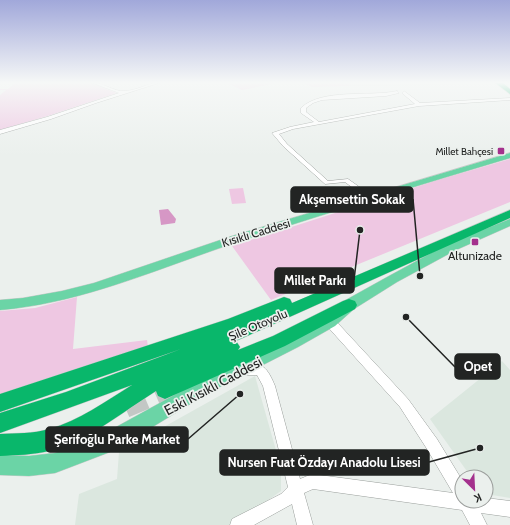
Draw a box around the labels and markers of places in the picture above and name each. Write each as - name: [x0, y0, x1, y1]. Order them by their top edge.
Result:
- place label: Millet Bahçesi: [435, 145, 493, 158]
- marker: Millet Bahçesi: [496, 146, 506, 156]
- callout: Akşemsettin Sokak: [291, 187, 413, 212]
- marker: Altunizade: [470, 237, 480, 247]
- place label: Altunizade: [448, 248, 502, 263]
- callout: Millet Parkı: [275, 268, 354, 293]
- callout: Opet: [455, 354, 500, 379]
- callout: Şerifoğlu Parke Market: [46, 427, 188, 452]
- callout: Nursen Fuat Özdayı Anadolu Lisesi: [220, 450, 429, 475]

